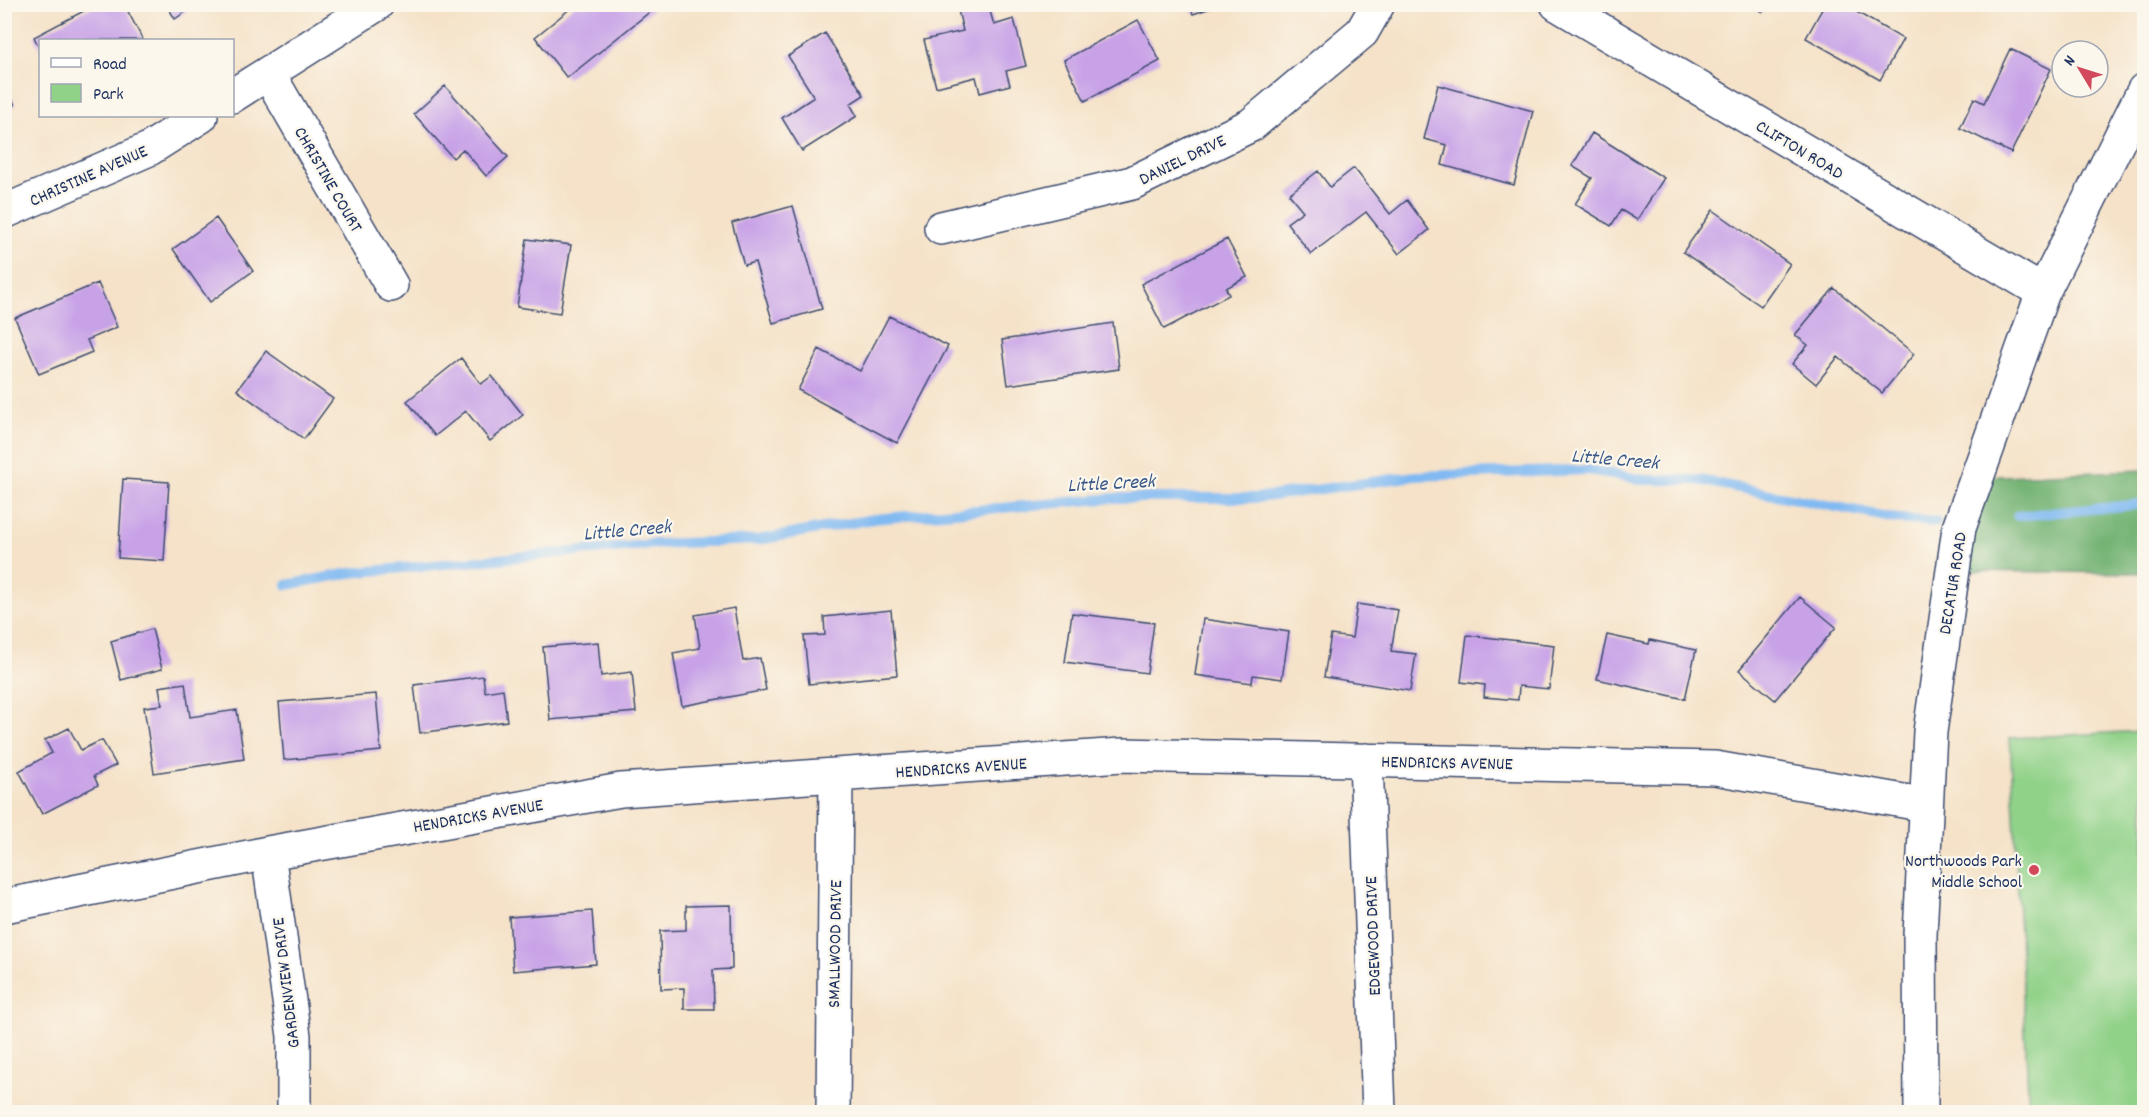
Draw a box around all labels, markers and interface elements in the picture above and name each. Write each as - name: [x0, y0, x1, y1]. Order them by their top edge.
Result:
- legend: [39, 39, 234, 117]
- north arrow: [2050, 39, 2110, 99]
- text: N: [2059, 51, 2082, 71]
- text: Road: [93, 53, 127, 78]
- text: Park: [93, 83, 124, 108]
- street label: CLIFTON ROAD: [1750, 115, 1847, 187]
- street label: CHRISTINE COURT: [286, 123, 367, 238]
- street label: DANIEL DRIVE: [1135, 129, 1231, 193]
- street label: CHRISTINE AVENUE: [26, 140, 152, 214]
- water label: Little Creek: [1570, 443, 1662, 479]
- water label: Little Creek: [1067, 469, 1158, 501]
- water label: Little Creek: [582, 514, 674, 550]
- street label: DECATUR ROAD: [1934, 530, 1975, 636]
- street label: HENDRICKS AVENUE: [1381, 751, 1513, 778]
- street label: HENDRICKS AVENUE: [895, 752, 1028, 787]
- street label: HENDRICKS AVENUE: [411, 794, 545, 841]
- place label: Northwoods Park Middle School: [1905, 850, 2023, 896]
- marker: Northwoods Park Middle School: [2027, 863, 2041, 877]
- street label: EDGEWOOD DRIVE: [1360, 876, 1389, 996]
- street label: SMALLWOOD DRIVE: [823, 880, 850, 1008]
- street label: GARDENVIEW DRIVE: [267, 916, 308, 1049]

